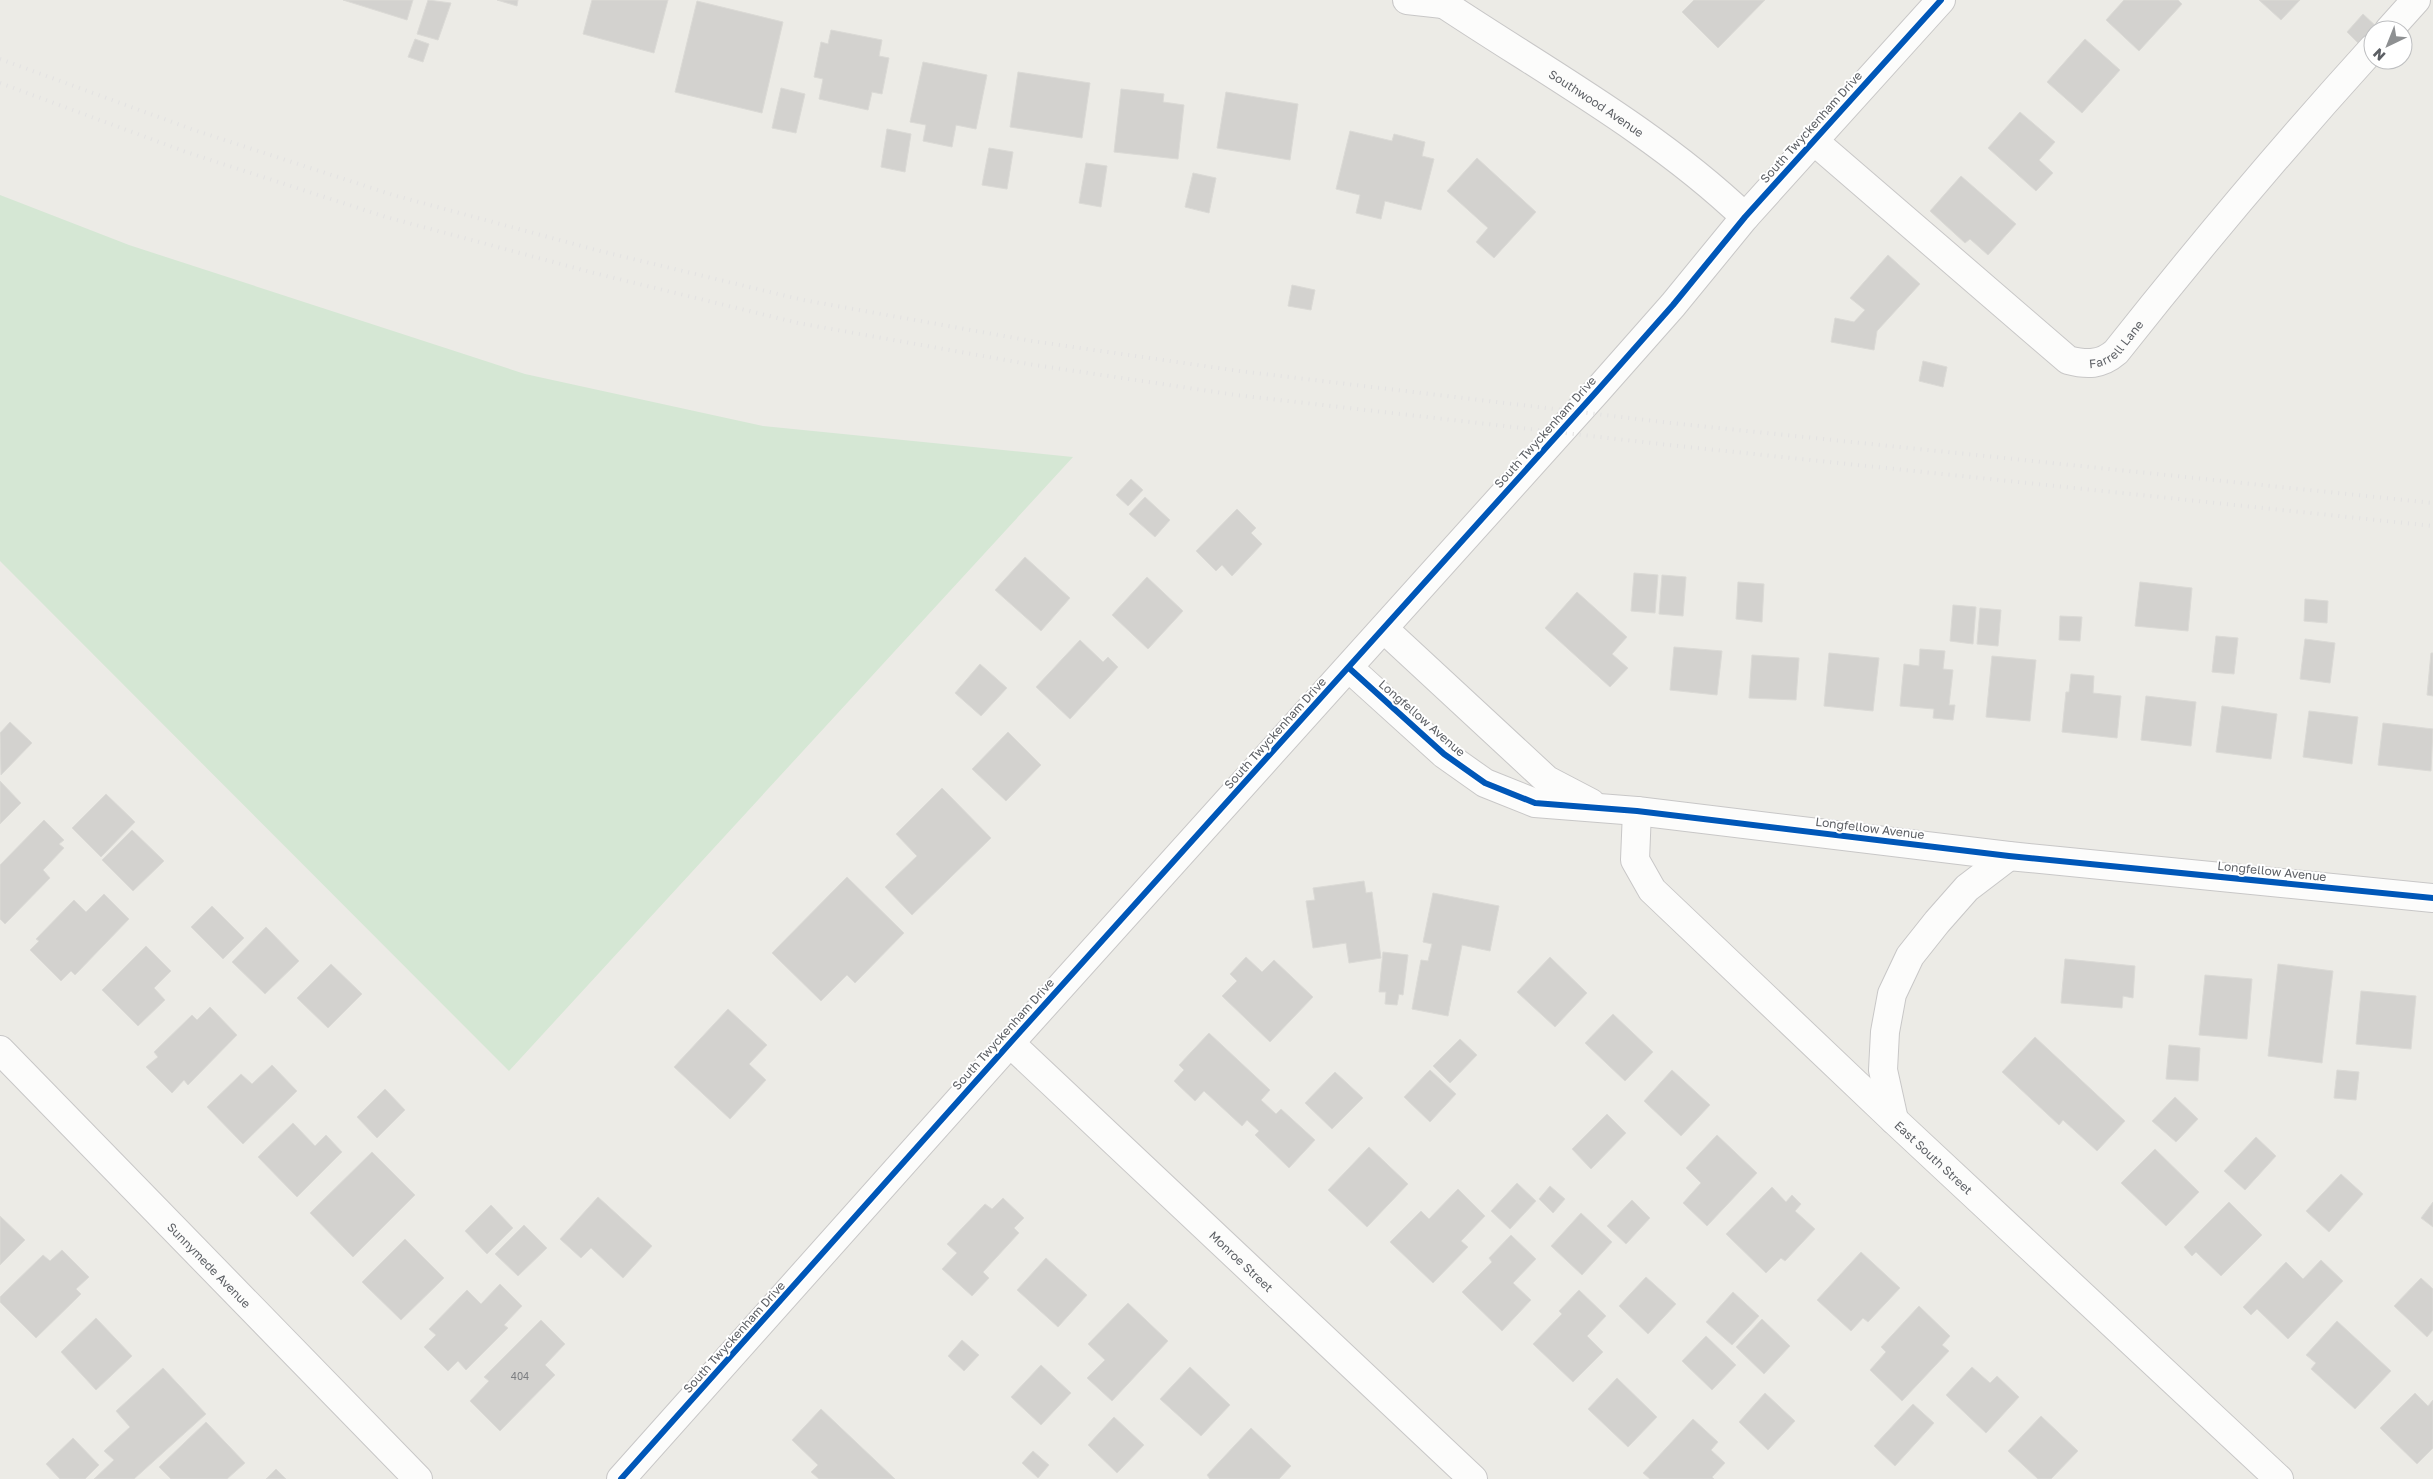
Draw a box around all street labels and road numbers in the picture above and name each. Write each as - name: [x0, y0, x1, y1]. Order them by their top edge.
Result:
- street label: Southwood Avenue: [1546, 66, 1647, 140]
- street label: South Twyckenham Drive: [1757, 68, 1865, 186]
- street label: Farrell Lane: [2088, 317, 2146, 371]
- street label: South Twyckenham Drive: [1491, 373, 1599, 491]
- street label: South Twyckenham Drive: [1221, 674, 1329, 792]
- street label: Longfellow Avenue: [1376, 676, 1468, 760]
- street label: Longfellow Avenue: [1815, 814, 1925, 842]
- street label: Longfellow Avenue: [2217, 858, 2327, 884]
- street label: South Twyckenham Drive: [949, 975, 1057, 1093]
- street label: East South Street: [1892, 1117, 1976, 1197]
- street label: Sunnymede Avenue: [164, 1219, 254, 1311]
- street label: Monroe Street: [1206, 1227, 1277, 1295]
- street label: South Twyckenham Drive: [680, 1278, 788, 1396]

